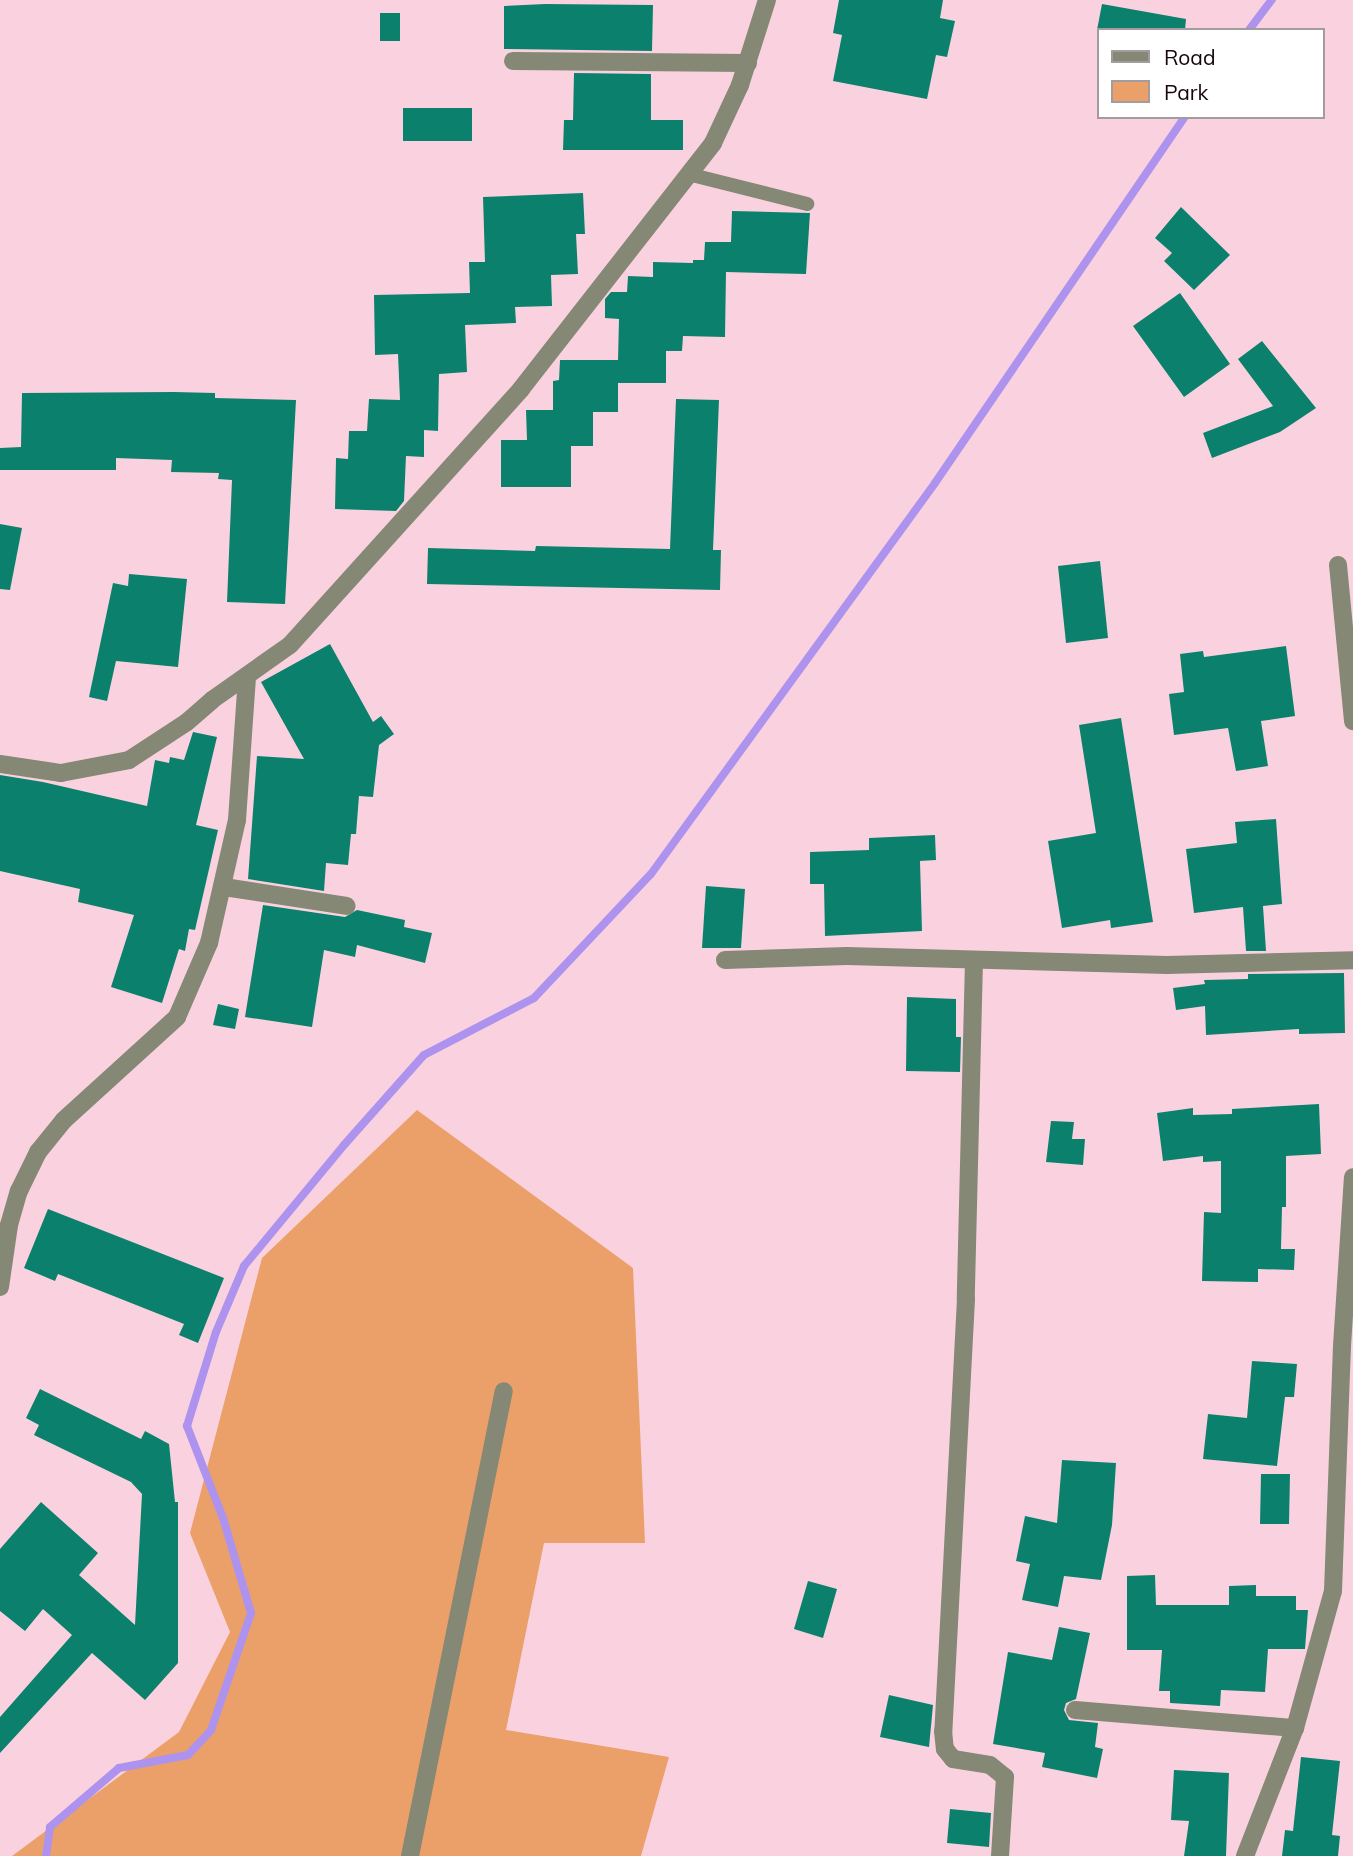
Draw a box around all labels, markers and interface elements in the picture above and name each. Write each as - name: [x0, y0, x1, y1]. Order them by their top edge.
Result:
- legend: [1098, 28, 1325, 119]
- text: Road: [1164, 44, 1215, 70]
- text: Park: [1164, 79, 1208, 105]

